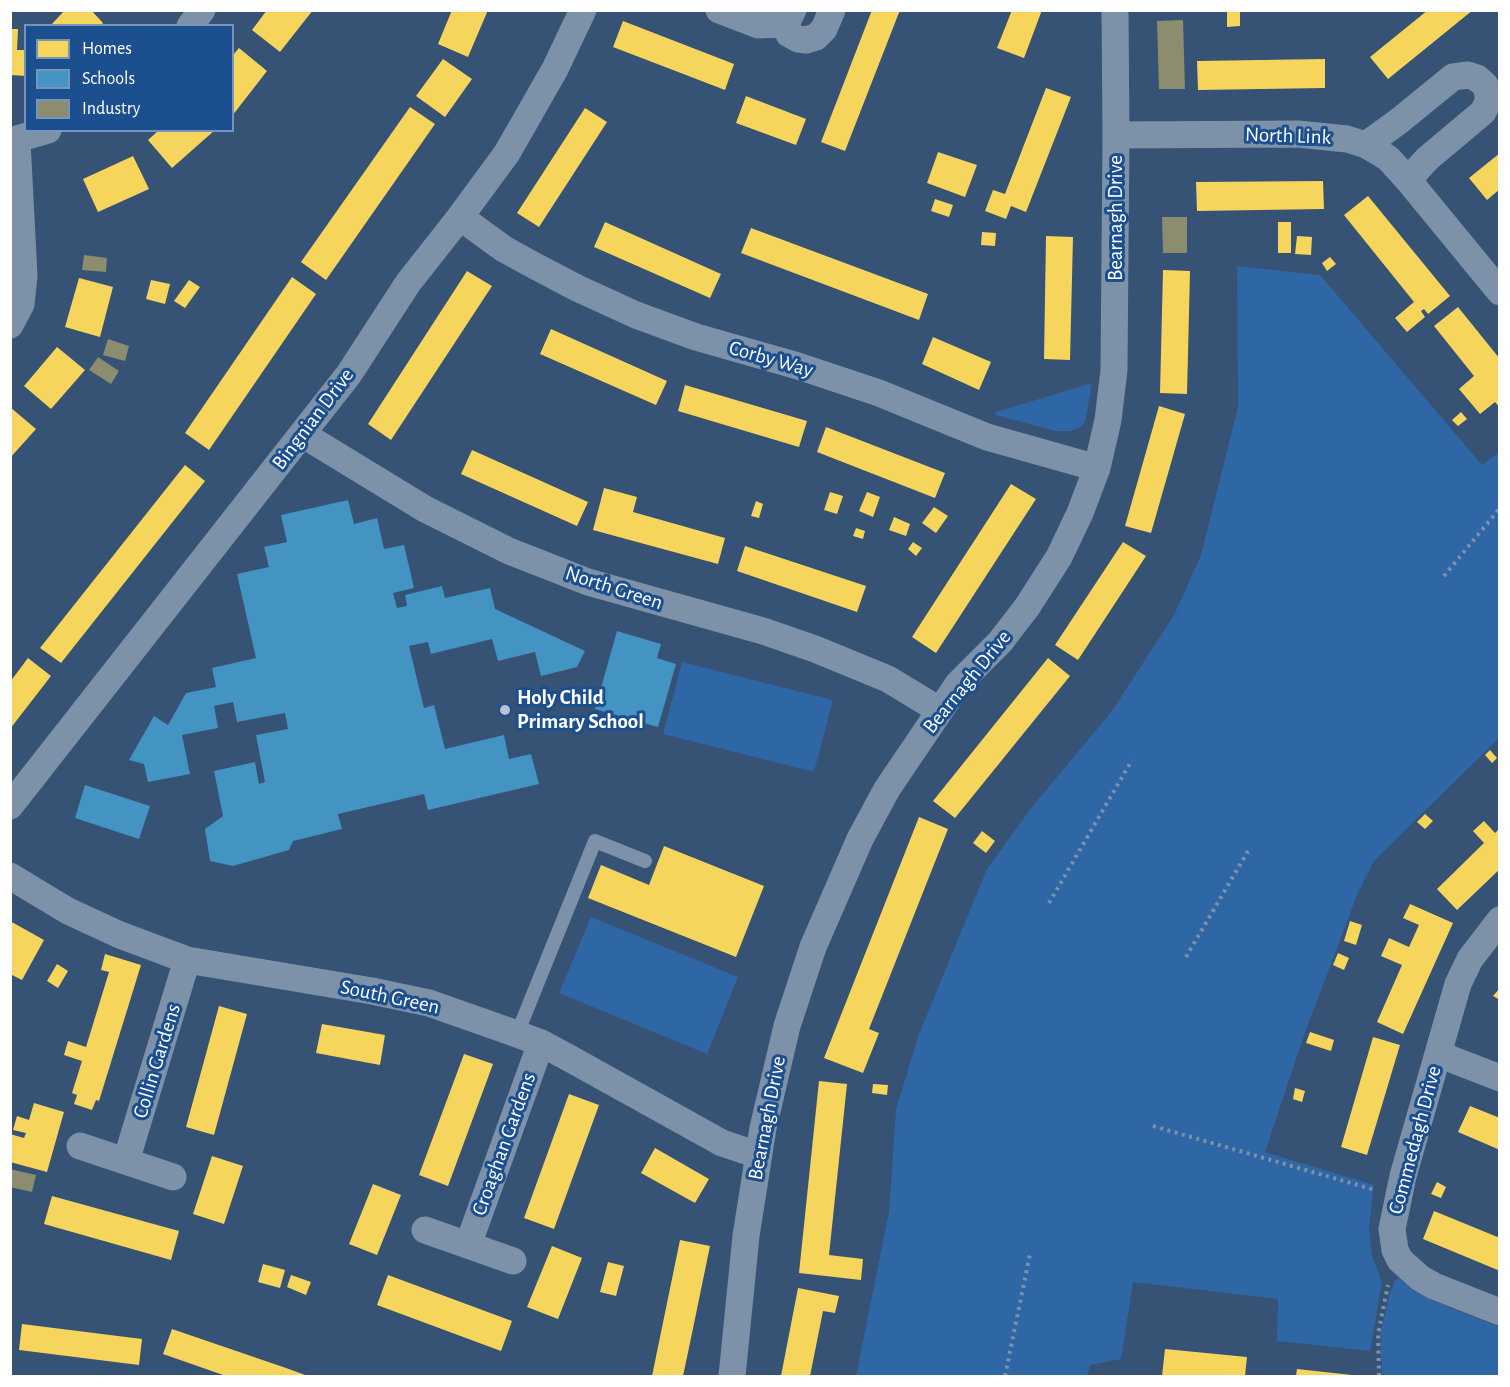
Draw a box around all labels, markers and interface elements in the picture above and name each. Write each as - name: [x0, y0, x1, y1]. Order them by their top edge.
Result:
- legend: [24, 24, 234, 132]
- text: Homes: [82, 40, 132, 58]
- text: Schools: [82, 70, 135, 88]
- text: Industry: [82, 100, 141, 118]
- street label: North Link: [1245, 122, 1331, 150]
- street label: Bearnagh Drive: [1103, 155, 1129, 281]
- street label: Corby Way: [726, 335, 816, 383]
- street label: Bingnian Drive: [267, 363, 359, 475]
- street label: North Green: [562, 560, 666, 616]
- street label: Bearnagh Drive: [918, 625, 1016, 739]
- place label: Holy Child Primary School: [517, 685, 644, 735]
- marker: Holy Child Primary School: [498, 703, 512, 717]
- street label: South Green: [338, 974, 442, 1020]
- street label: Collin Gardens: [128, 1001, 186, 1121]
- street label: Bearnagh Drive: [743, 1054, 791, 1182]
- street label: Commedagh Drive: [1383, 1063, 1447, 1217]
- street label: Croaghan Gardens: [467, 1069, 541, 1219]

